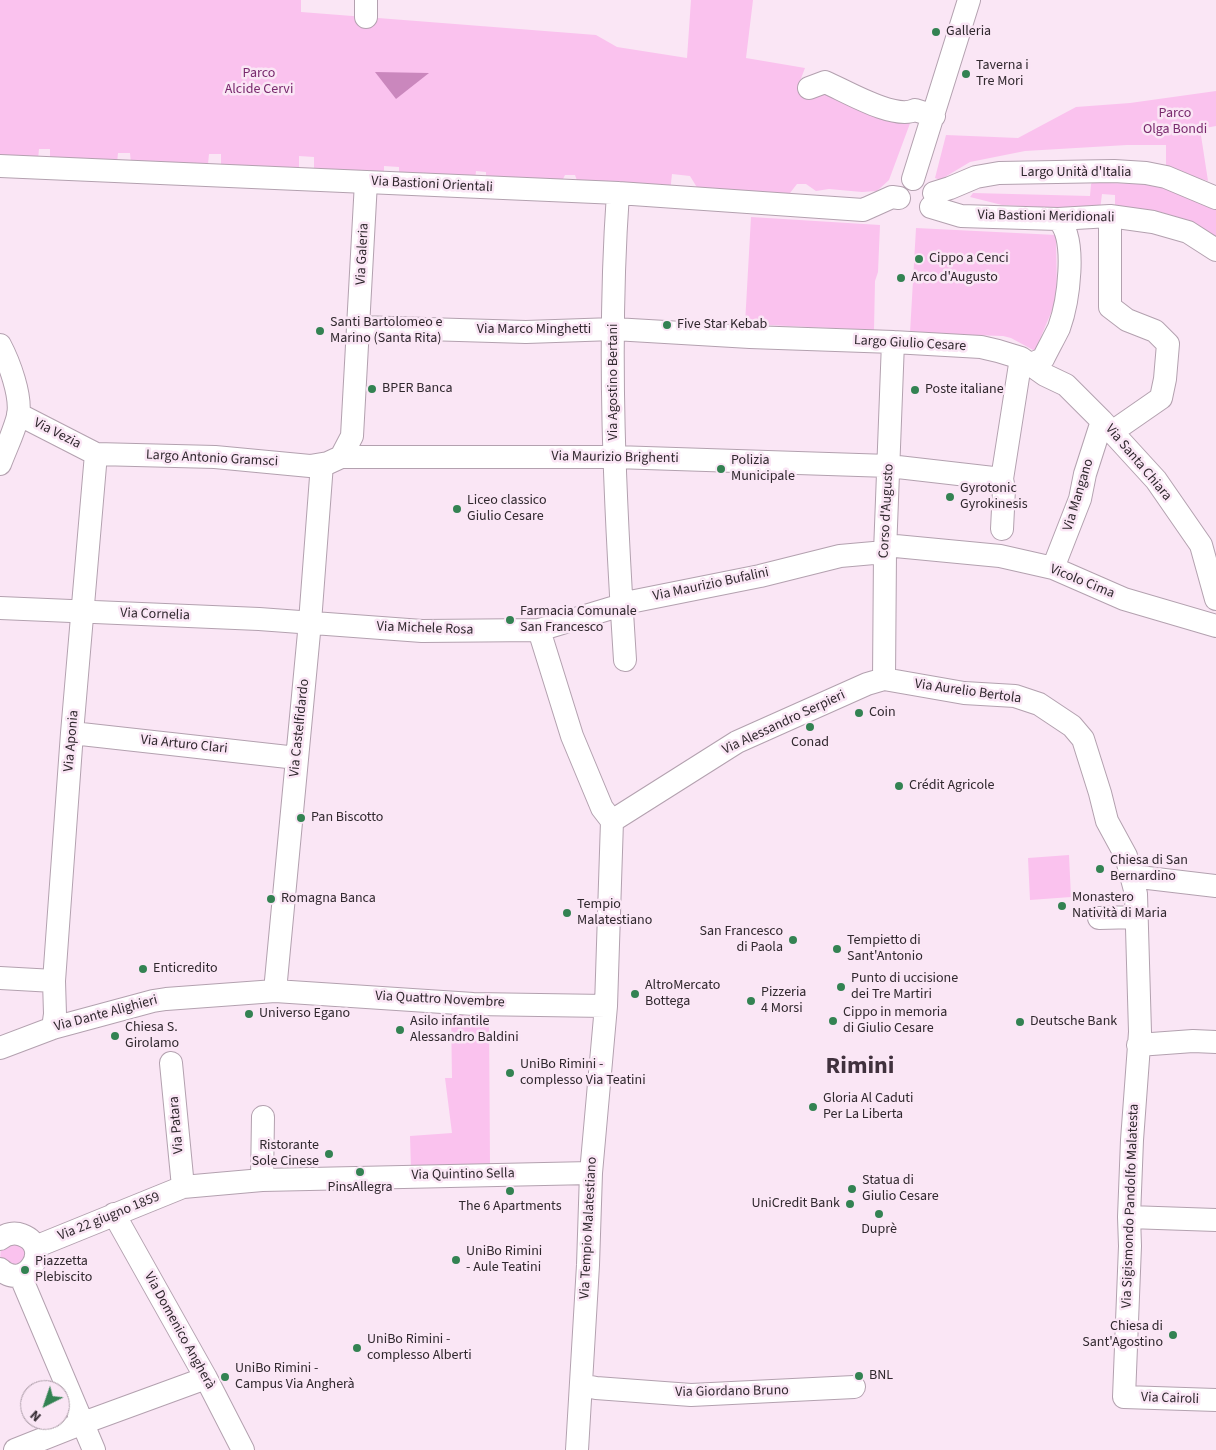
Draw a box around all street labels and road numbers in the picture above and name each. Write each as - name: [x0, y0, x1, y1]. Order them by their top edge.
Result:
- street label: Largo Unità d'Italia: [1021, 165, 1131, 181]
- street label: Via Bastioni Orientali: [371, 173, 493, 197]
- street label: Via Bastioni Meridionali: [977, 207, 1115, 227]
- street label: Via Galeria: [353, 223, 373, 285]
- street label: Via Marco Minghetti: [477, 322, 591, 338]
- street label: Via Agostino Bertani: [606, 324, 622, 440]
- street label: Largo Giulio Cesare: [853, 333, 967, 355]
- street label: Via Vezia: [31, 415, 83, 453]
- street label: Via Santa Chiara: [1101, 421, 1175, 505]
- street label: Largo Antonio Gramsci: [146, 447, 278, 471]
- street label: Via Maurizio Brighenti: [551, 448, 679, 468]
- street label: Via Mangano: [1060, 457, 1098, 533]
- street label: Corso d'Augusto: [876, 463, 898, 559]
- street label: Vicolo Cima: [1047, 561, 1117, 603]
- street label: Via Maurizio Bufalini: [651, 564, 771, 606]
- street label: Via Cornelia: [120, 605, 190, 625]
- street label: Via Michele Rosa: [376, 619, 474, 639]
- street label: Via Aurelio Bertola: [914, 676, 1022, 708]
- street label: Via Castelfidardo: [286, 678, 314, 778]
- street label: Via Alessandro Serpieri: [720, 687, 848, 759]
- street label: Via Aponia: [61, 710, 83, 772]
- street label: Via Arturo Clari: [140, 732, 228, 758]
- street label: Via Quattro Novembre: [375, 988, 505, 1012]
- street label: Via Dante Alighieri: [53, 992, 159, 1036]
- street label: Via Patara: [166, 1095, 188, 1155]
- street label: Via Sigismondo Pandolfo Malatesta: [1119, 1104, 1143, 1308]
- street label: Via Tempio Malatestiano: [577, 1156, 601, 1300]
- street label: Via Quintino Sella: [411, 1166, 515, 1184]
- street label: Via 22 giugno 1859: [56, 1189, 162, 1245]
- street label: Via Domenico Angherà: [140, 1270, 218, 1392]
- street label: Via Giordano Bruno: [675, 1383, 789, 1401]
- street label: Via Cairoli: [1141, 1390, 1199, 1408]

